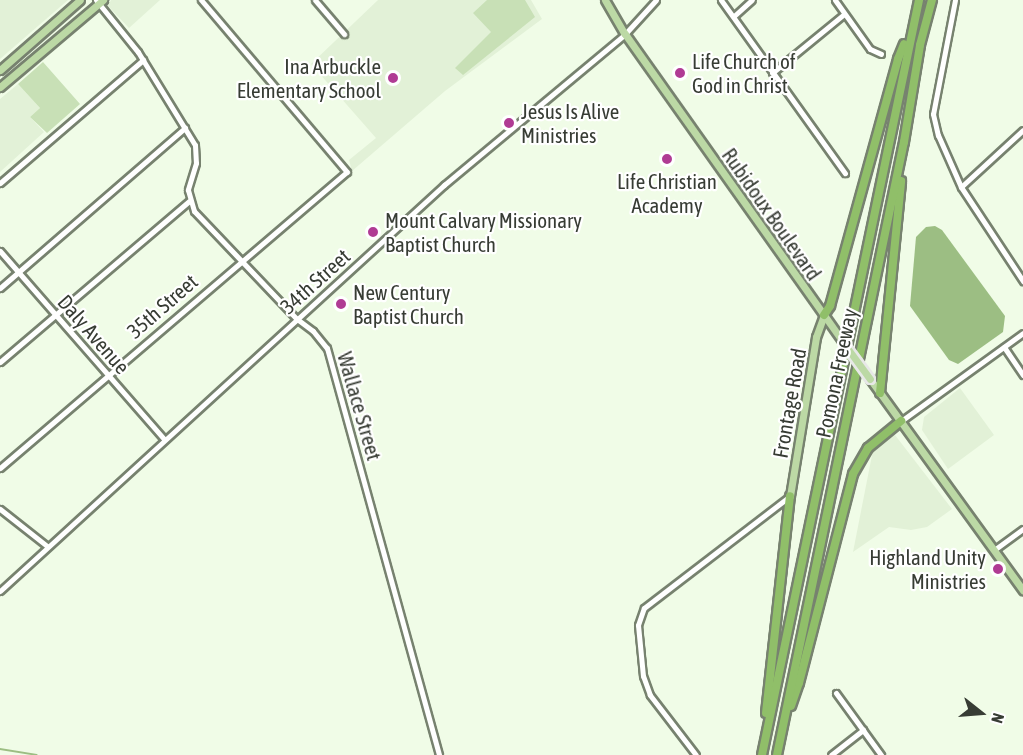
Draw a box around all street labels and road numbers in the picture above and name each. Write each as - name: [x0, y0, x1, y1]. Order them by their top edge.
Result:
- street label: Rubidoux Boulevard: [717, 143, 827, 285]
- street label: 34th Street: [275, 243, 355, 319]
- street label: 35th Street: [122, 269, 202, 343]
- street label: Daly Avenue: [53, 289, 135, 379]
- street label: Pomona Freeway: [810, 306, 862, 440]
- street label: Frontage Road: [767, 346, 811, 460]
- street label: Wallace Street: [333, 349, 387, 463]

